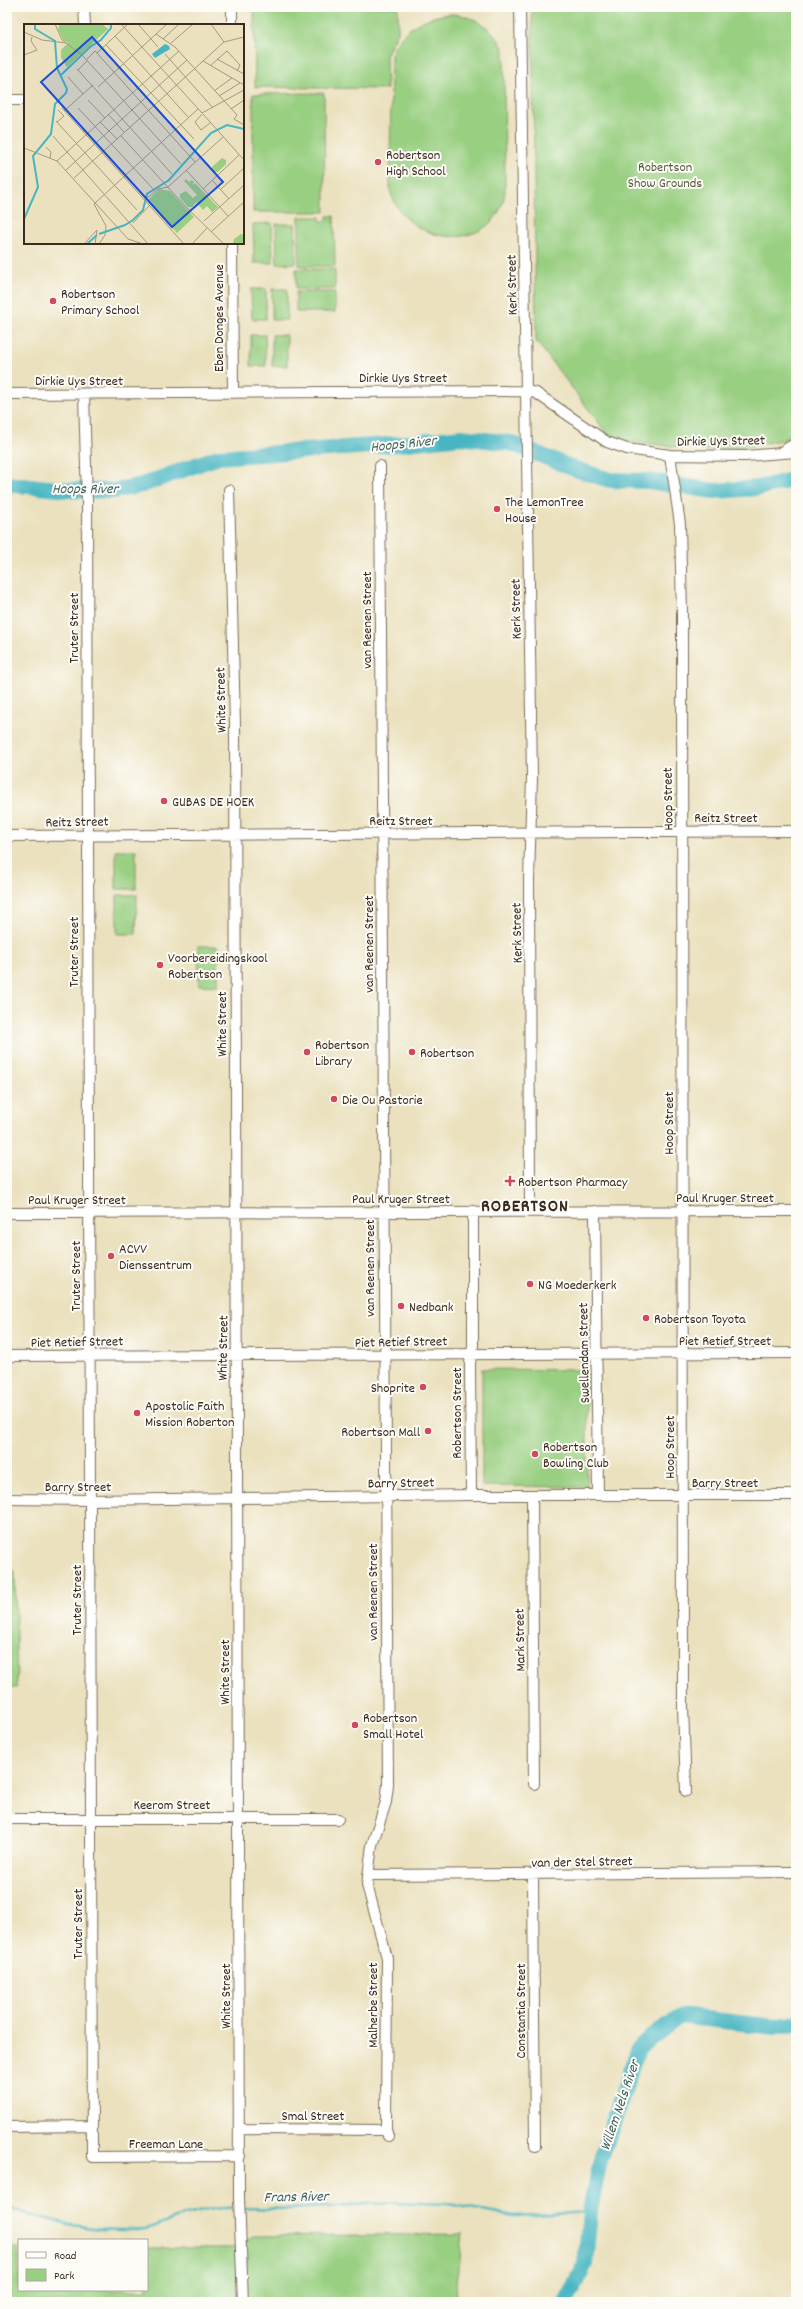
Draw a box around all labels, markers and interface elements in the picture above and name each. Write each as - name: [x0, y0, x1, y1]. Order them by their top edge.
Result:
- inset map: [24, 24, 244, 244]
- place label: Robertson High School: [386, 146, 446, 182]
- marker: Robertson High School: [373, 157, 383, 167]
- park label: Robertson Show Grounds: [628, 158, 702, 194]
- street label: Kerk Street: [502, 254, 524, 316]
- street label: Eben Donges Avenue: [210, 264, 230, 372]
- place label: Robertson Primary School: [61, 285, 140, 321]
- marker: Robertson Primary School: [48, 296, 58, 306]
- street label: Dirkie Uys Street: [359, 369, 447, 389]
- street label: Dirkie Uys Street: [35, 372, 123, 392]
- water label: Hoops River: [369, 430, 439, 459]
- street label: Dirkie Uys Street: [677, 431, 765, 453]
- water label: Hoops River: [52, 479, 120, 501]
- place label: The LemonTree House: [505, 493, 584, 529]
- marker: The LemonTree House: [492, 504, 502, 514]
- street label: van Reenen Street: [358, 571, 378, 669]
- street label: Kerk Street: [506, 578, 528, 640]
- street label: Truter Street: [65, 593, 85, 663]
- street label: White Street: [211, 667, 233, 733]
- street label: Hoop Street: [658, 767, 680, 831]
- place label: GUBAS DE HOEK: [172, 793, 255, 813]
- marker: GUBAS DE HOEK: [159, 796, 169, 806]
- street label: Reitz Street: [694, 809, 758, 829]
- street label: Reitz Street: [45, 812, 109, 834]
- street label: Reitz Street: [369, 812, 433, 832]
- street label: van Reenen Street: [360, 895, 380, 993]
- street label: Kerk Street: [507, 902, 529, 964]
- street label: Truter Street: [65, 917, 85, 987]
- place label: Voorbereidingskool Robertson: [168, 949, 268, 985]
- marker: Voorbereidingskool Robertson: [155, 960, 165, 970]
- street label: White Street: [213, 991, 233, 1057]
- place label: Robertson Library: [315, 1036, 369, 1072]
- place label: Robertson: [420, 1044, 474, 1064]
- marker: Robertson Library: [302, 1047, 312, 1057]
- marker: Robertson: [407, 1047, 417, 1057]
- place label: Die Ou Pastorie: [342, 1091, 423, 1111]
- street label: Hoop Street: [660, 1091, 680, 1155]
- marker: Die Ou Pastorie: [329, 1094, 339, 1104]
- place label: Robertson Pharmacy: [518, 1173, 628, 1193]
- marker: Robertson Pharmacy: [505, 1176, 515, 1186]
- street label: Paul Kruger Street: [676, 1189, 774, 1209]
- street label: Paul Kruger Street: [352, 1190, 450, 1210]
- street label: Paul Kruger Street: [28, 1191, 126, 1211]
- district label: ROBERTSON: [481, 1195, 569, 1220]
- street label: van Reenen Street: [361, 1219, 381, 1317]
- place label: ACVV Dienssentrum: [119, 1240, 192, 1276]
- street label: Truter Street: [67, 1241, 87, 1311]
- marker: ACVV Dienssentrum: [106, 1251, 116, 1261]
- place label: NG Moederkerk: [538, 1276, 617, 1296]
- marker: NG Moederkerk: [525, 1279, 535, 1289]
- place label: Nedbank: [409, 1298, 454, 1318]
- marker: Nedbank: [396, 1301, 406, 1311]
- street label: Swellendam Street: [574, 1302, 596, 1403]
- place label: Robertson Toyota: [654, 1310, 746, 1330]
- marker: Robertson Toyota: [641, 1313, 651, 1323]
- street label: White Street: [213, 1315, 235, 1381]
- street label: Piet Retief Street: [31, 1332, 123, 1354]
- street label: Piet Retief Street: [355, 1332, 447, 1354]
- street label: Piet Retief Street: [679, 1332, 771, 1352]
- street label: Robertson Street: [448, 1367, 468, 1459]
- place label: Shoprite: [371, 1379, 415, 1399]
- marker: Shoprite: [418, 1382, 428, 1392]
- place label: Apostolic Faith Mission Roberton: [145, 1397, 234, 1433]
- marker: Apostolic Faith Mission Roberton: [132, 1408, 142, 1418]
- street label: Hoop Street: [661, 1415, 681, 1479]
- place label: Robertson Mall: [341, 1423, 421, 1443]
- marker: Robertson Mall: [423, 1426, 433, 1436]
- place label: Robertson Bowling Club: [543, 1438, 609, 1474]
- marker: Robertson Bowling Club: [530, 1449, 540, 1459]
- street label: Barry Street: [368, 1473, 434, 1495]
- street label: Barry Street: [692, 1474, 758, 1494]
- street label: Barry Street: [45, 1478, 111, 1498]
- street label: van Reenen Street: [364, 1543, 384, 1641]
- street label: Truter Street: [68, 1565, 88, 1635]
- street label: Mark Street: [510, 1608, 532, 1672]
- street label: White Street: [216, 1639, 236, 1705]
- place label: Robertson Small Hotel: [363, 1709, 424, 1745]
- marker: Robertson Small Hotel: [350, 1720, 360, 1730]
- street label: Keerom Street: [133, 1796, 211, 1816]
- street label: van der Stel Street: [531, 1852, 633, 1874]
- street label: Truter Street: [69, 1889, 89, 1959]
- street label: Malherbe Street: [364, 1962, 384, 2048]
- street label: White Street: [217, 1963, 237, 2029]
- street label: Constantia Street: [512, 1963, 532, 2059]
- water label: Willem Nels River: [595, 2056, 647, 2154]
- street label: Smal Street: [282, 2107, 344, 2127]
- street label: Freeman Lane: [129, 2135, 203, 2155]
- water label: Frans River: [264, 2186, 330, 2210]
- legend: [18, 2239, 148, 2291]
- text: Road: [54, 2248, 76, 2265]
- text: Park: [54, 2268, 75, 2285]

